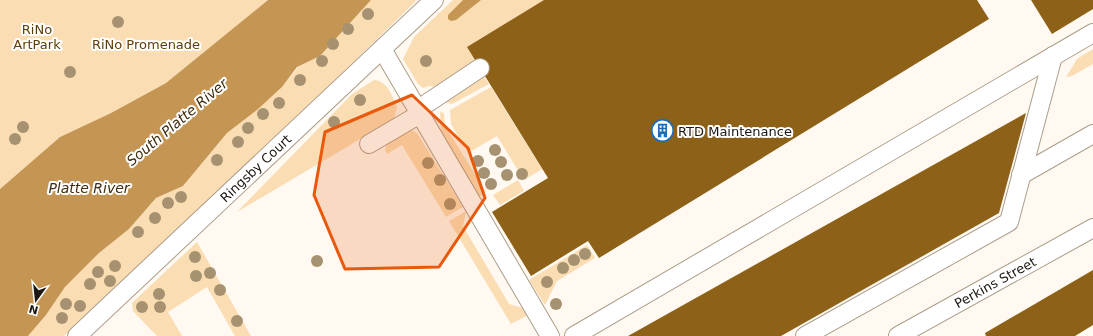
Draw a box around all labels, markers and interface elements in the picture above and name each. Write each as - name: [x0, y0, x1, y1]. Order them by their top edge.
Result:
- park label: RiNo ArtPark: [13, 22, 61, 52]
- park label: RiNo Promenade: [92, 37, 200, 52]
- water label: South Platte River: [123, 74, 231, 169]
- building icon: RTD Maintenance: [649, 118, 675, 144]
- place label: RTD Maintenance: [678, 124, 792, 139]
- street label: Ringsby Court: [217, 131, 294, 205]
- water label: Platte River: [48, 180, 131, 196]
- street label: Perkins Street: [952, 254, 1038, 311]
- north arrow: [16, 280, 56, 320]
- text: N: [27, 302, 40, 317]

